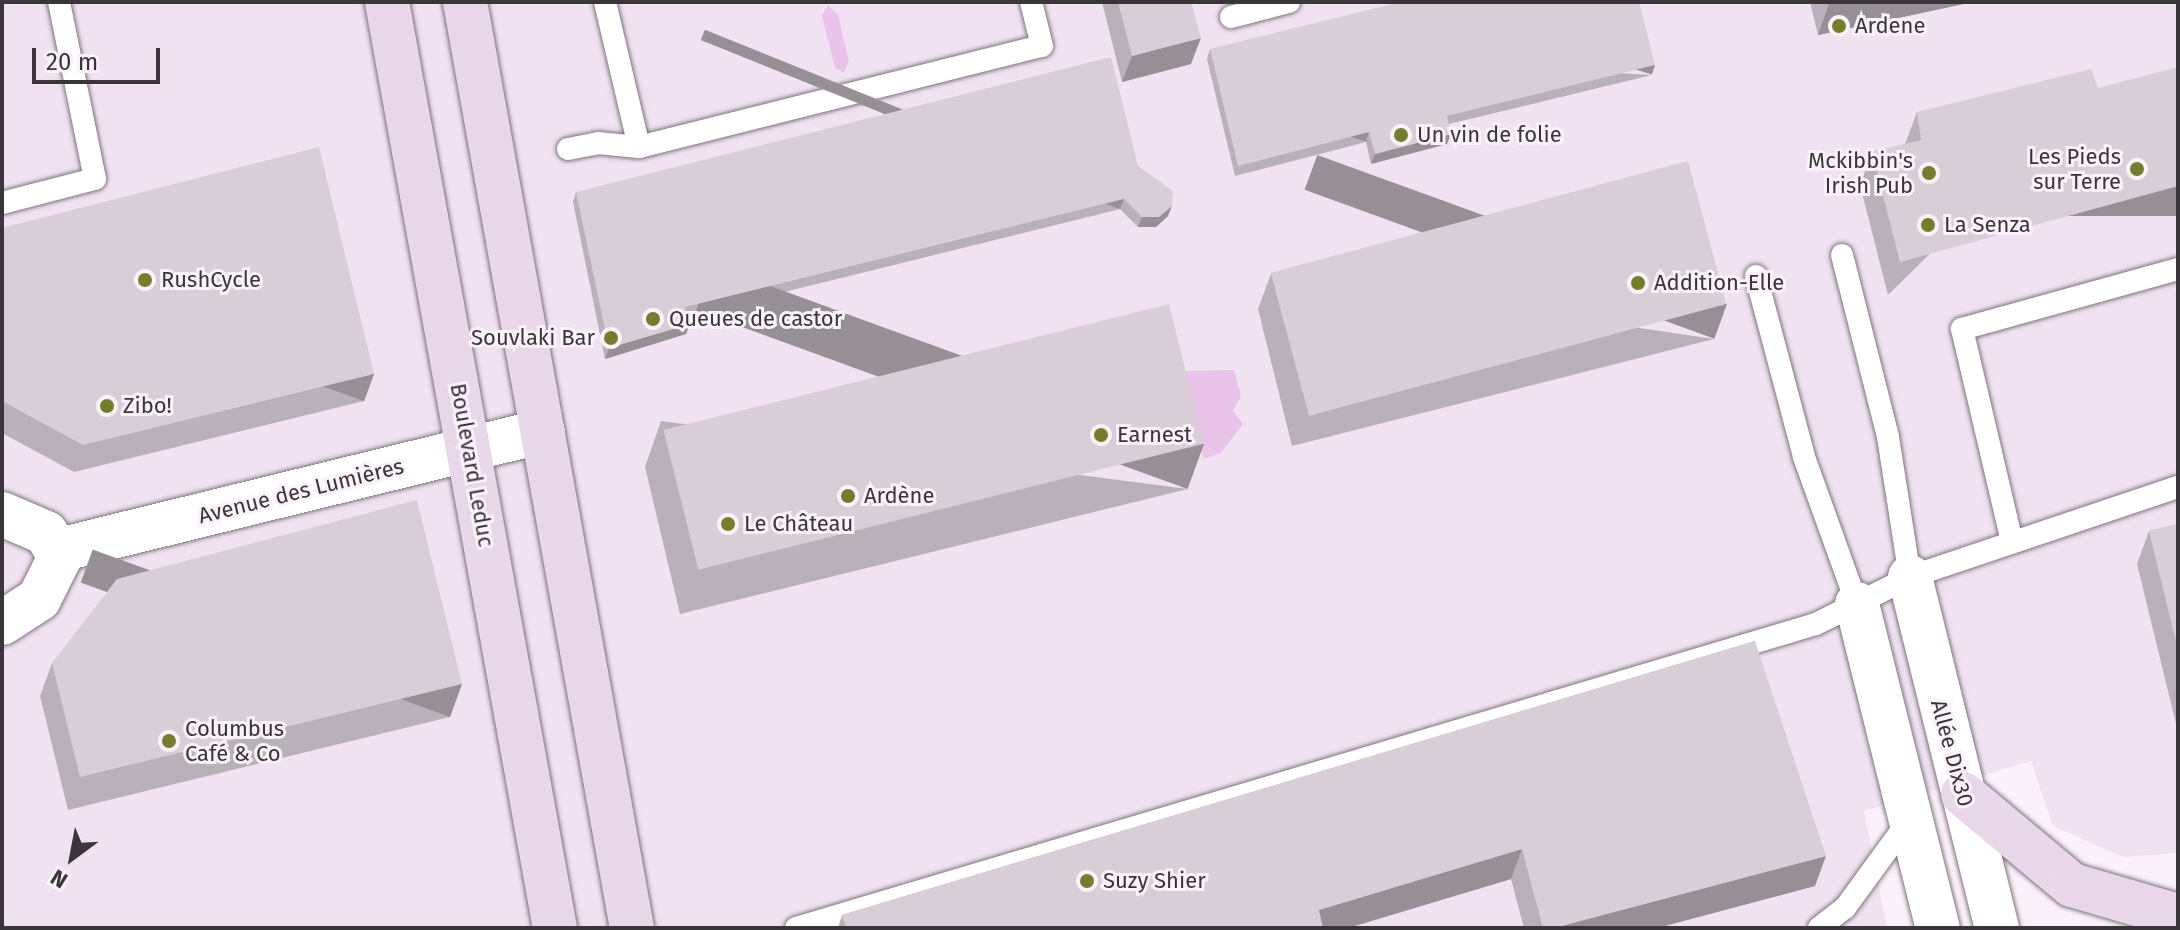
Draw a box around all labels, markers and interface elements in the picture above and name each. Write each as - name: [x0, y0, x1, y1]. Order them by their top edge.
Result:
- place label: Ardene: [1855, 13, 1925, 39]
- marker: Ardene: [1830, 17, 1848, 35]
- scale bar: [36, 32, 164, 82]
- text: 20 m: [46, 48, 98, 76]
- place label: Un vin de folie: [1417, 122, 1562, 148]
- marker: Un vin de folie: [1392, 126, 1410, 144]
- place label: Les Pieds sur Terre: [2028, 143, 2121, 194]
- place label: Mckibbin's Irish Pub: [1808, 147, 1913, 198]
- marker: Les Pieds sur Terre: [2128, 160, 2146, 178]
- marker: Mckibbin's Irish Pub: [1920, 164, 1938, 182]
- place label: La Senza: [1944, 212, 2031, 238]
- marker: La Senza: [1919, 216, 1937, 234]
- place label: RushCycle: [161, 267, 261, 293]
- place label: Addition-Elle: [1654, 270, 1784, 296]
- marker: RushCycle: [136, 271, 154, 289]
- marker: Addition-Elle: [1629, 274, 1647, 292]
- place label: Queues de castor: [669, 306, 842, 332]
- marker: Queues de castor: [644, 310, 662, 328]
- place label: Souvlaki Bar: [471, 325, 595, 351]
- marker: Souvlaki Bar: [602, 329, 620, 347]
- street label: Boulevard Leduc: [445, 381, 499, 549]
- place label: Zibo!: [123, 393, 172, 419]
- marker: Zibo!: [98, 397, 116, 415]
- place label: Earnest: [1117, 422, 1192, 448]
- marker: Earnest: [1092, 426, 1110, 444]
- street label: Avenue des Lumières: [196, 453, 406, 529]
- place label: Ardène: [864, 483, 934, 509]
- marker: Ardène: [839, 487, 857, 505]
- place label: Le Château: [744, 511, 853, 537]
- marker: Le Château: [719, 515, 737, 533]
- street label: Allée Dix30: [1925, 697, 1979, 809]
- place label: Columbus Café & Co: [185, 715, 284, 766]
- marker: Columbus Café & Co: [160, 732, 178, 750]
- north arrow: [32, 818, 112, 898]
- text: N: [46, 863, 72, 894]
- place label: Suzy Shier: [1103, 868, 1206, 894]
- marker: Suzy Shier: [1078, 872, 1096, 890]

